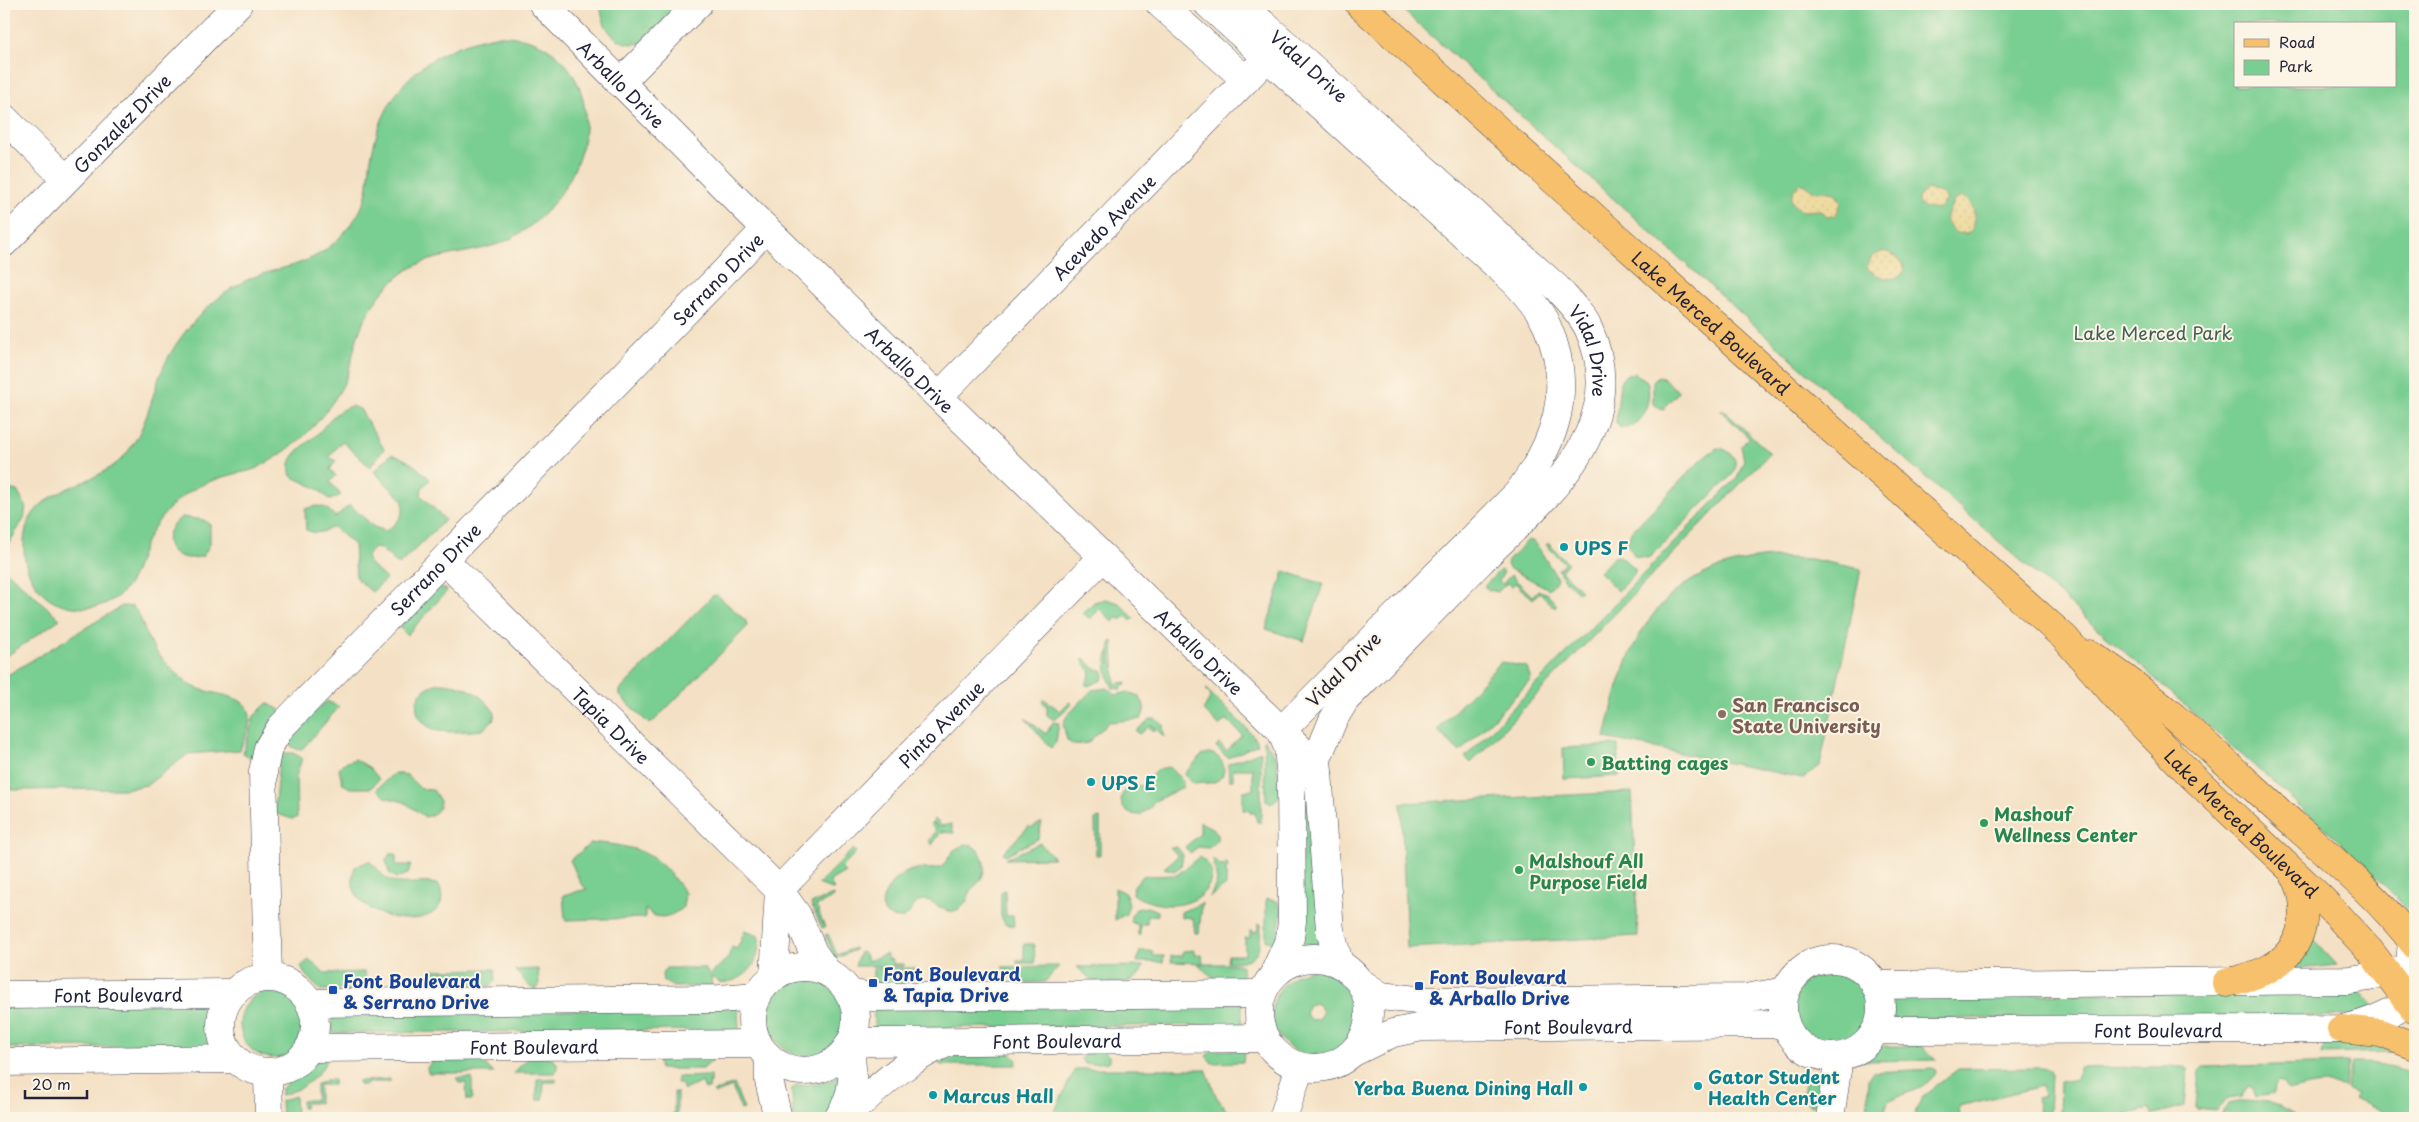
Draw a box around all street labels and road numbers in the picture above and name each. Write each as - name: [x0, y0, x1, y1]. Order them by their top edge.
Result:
- street label: Vidal Drive: [1264, 23, 1354, 108]
- street label: Arballo Drive: [572, 34, 672, 134]
- street label: Gonzalez Drive: [66, 67, 177, 179]
- street label: Acevedo Avenue: [1046, 168, 1161, 286]
- street label: Serrano Drive: [666, 226, 769, 331]
- street label: Lake Merced Boulevard: [1626, 244, 1797, 400]
- street label: Vidal Drive: [1563, 298, 1614, 398]
- street label: Arballo Drive: [860, 320, 961, 419]
- street label: Serrano Drive: [383, 516, 487, 621]
- street label: Arballo Drive: [1149, 602, 1250, 701]
- street label: Vidal Drive: [1299, 625, 1387, 713]
- street label: Pinto Avenue: [892, 674, 990, 773]
- street label: Tapia Drive: [566, 680, 657, 770]
- street label: Lake Merced Boulevard: [2159, 742, 2325, 903]
- street label: Font Boulevard: [53, 980, 183, 1008]
- street label: Font Boulevard: [1503, 1012, 1633, 1040]
- street label: Font Boulevard: [2093, 1016, 2223, 1043]
- street label: Font Boulevard: [992, 1026, 1122, 1054]
- street label: Font Boulevard: [469, 1032, 599, 1060]

